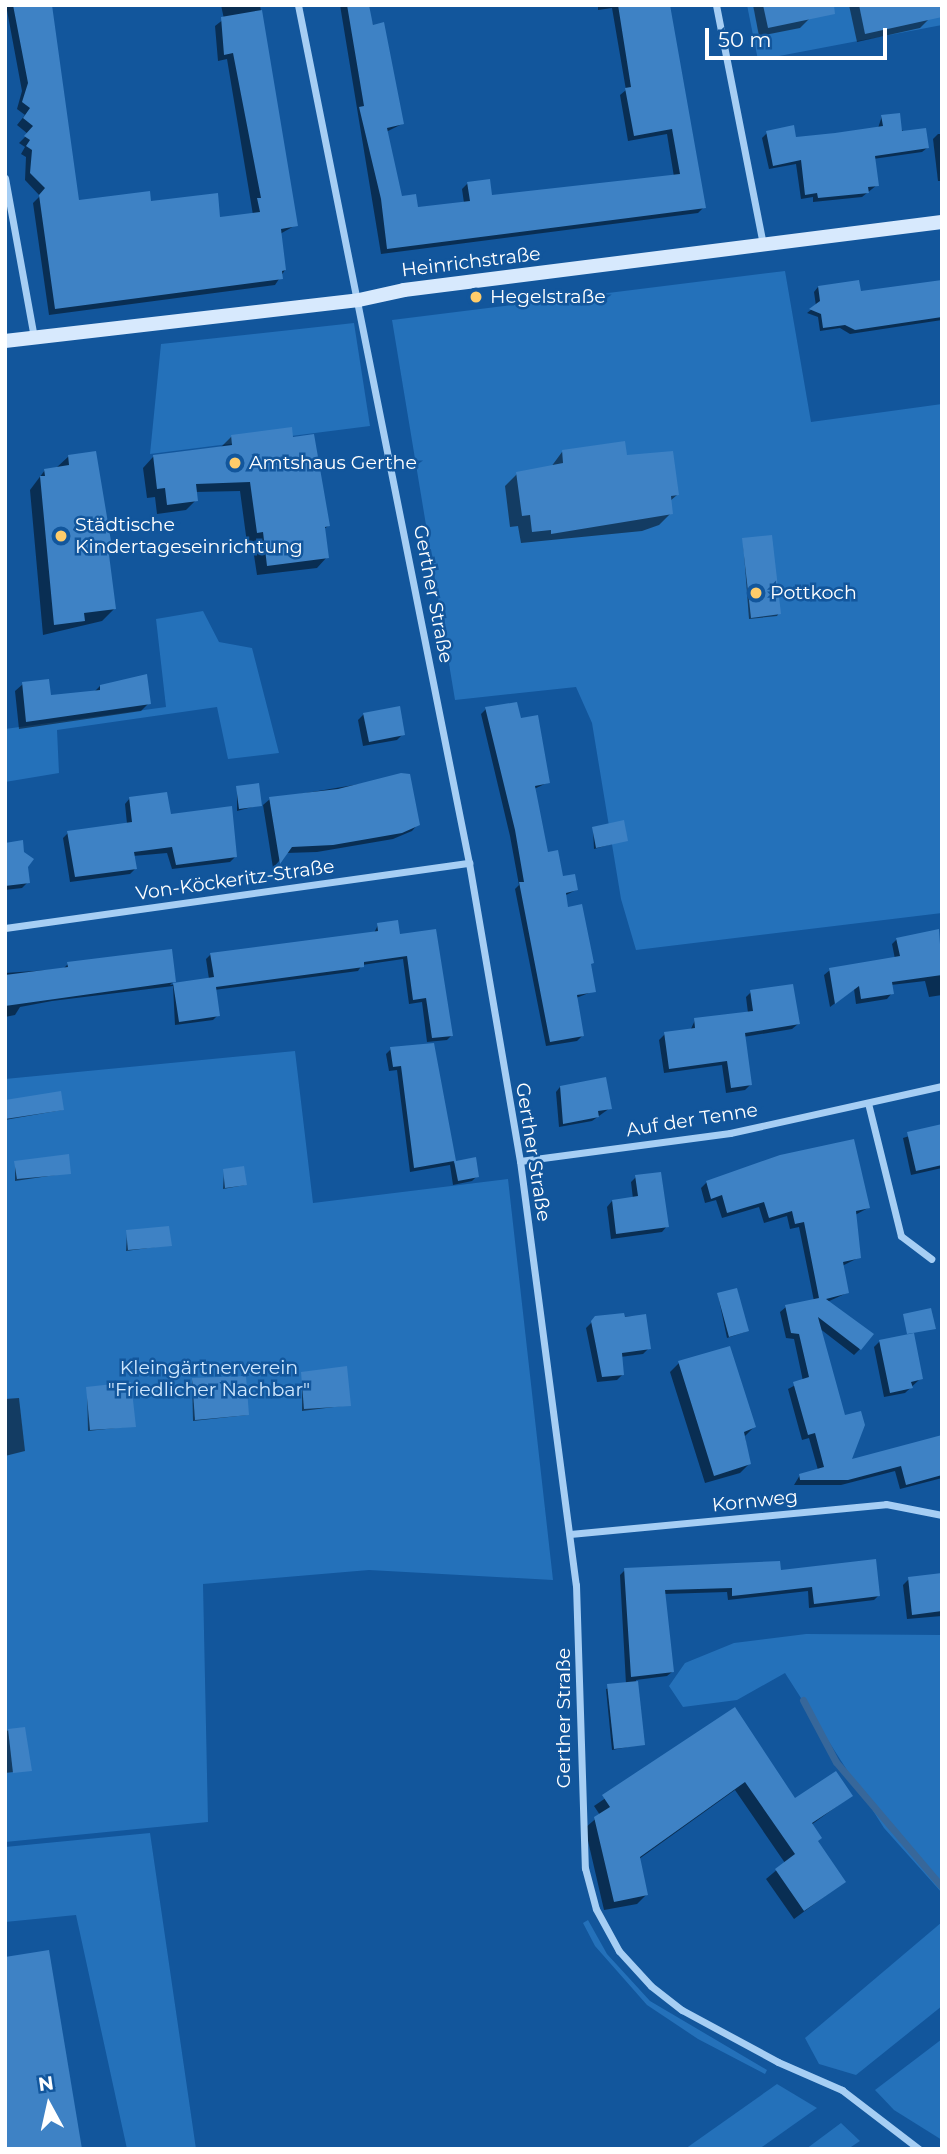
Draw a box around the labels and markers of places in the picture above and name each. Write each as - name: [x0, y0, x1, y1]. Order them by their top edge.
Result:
- place label: Hegelstraße: [490, 286, 606, 308]
- marker: Hegelstraße: [468, 289, 484, 305]
- place label: Amtshaus Gerthe: [249, 452, 417, 474]
- marker: Amtshaus Gerthe: [227, 455, 243, 471]
- place label: Städtische Kindertageseinrichtung: [75, 514, 303, 558]
- marker: Städtische Kindertageseinrichtung: [53, 528, 69, 544]
- place label: Pottkoch: [770, 582, 857, 604]
- marker: Pottkoch: [748, 585, 764, 601]

